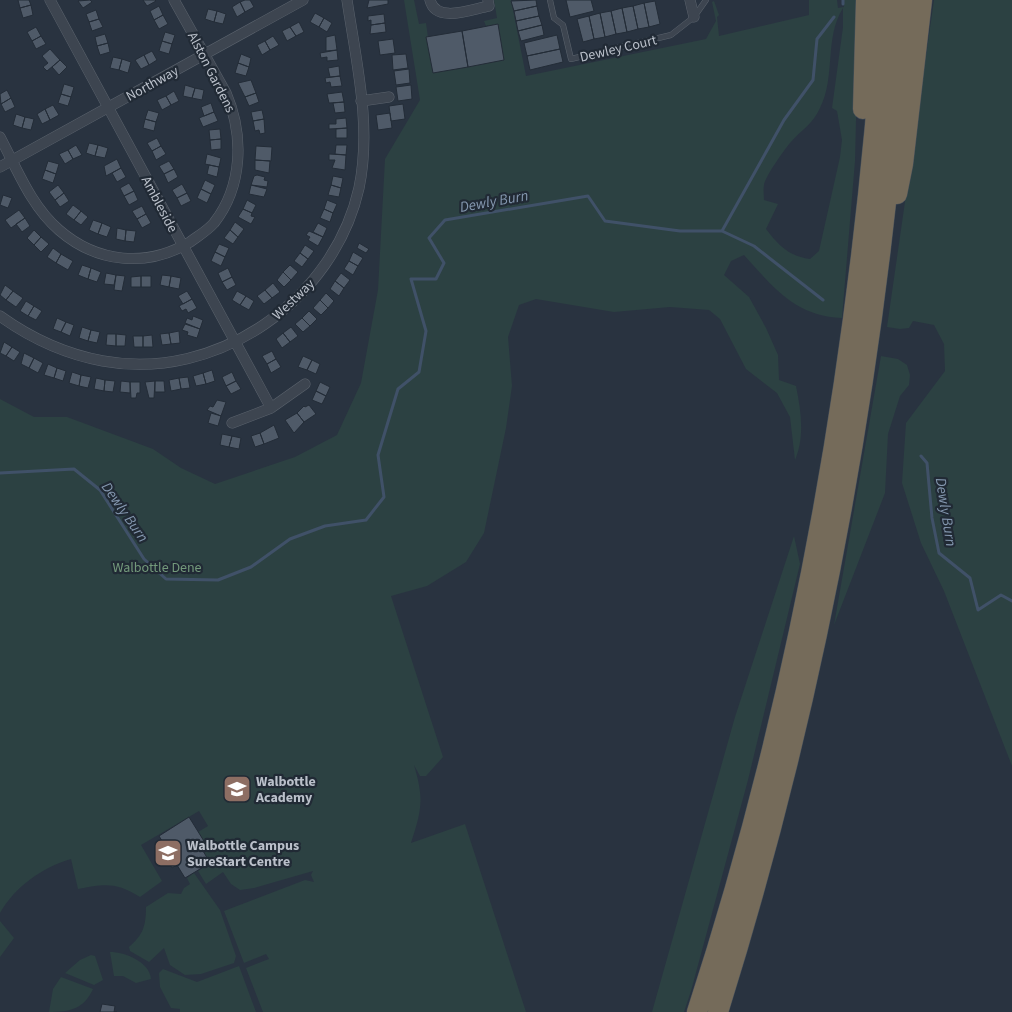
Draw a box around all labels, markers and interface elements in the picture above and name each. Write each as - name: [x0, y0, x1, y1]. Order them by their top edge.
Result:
- street label: Alston Gardens: [182, 29, 240, 116]
- street label: Dewley Court: [578, 30, 659, 68]
- street label: Northway: [123, 61, 183, 107]
- street label: Ambleside: [136, 173, 182, 236]
- water label: Dewly Burn: [458, 185, 530, 218]
- street label: Westway: [268, 274, 320, 325]
- water label: Dewly Burn: [930, 476, 961, 548]
- water label: Dewly Burn: [96, 478, 153, 547]
- park label: Walbottle Dene: [112, 558, 202, 578]
- place label: Walbottle Academy: [255, 772, 316, 808]
- school or university icon: Walbottle Academy: [222, 774, 252, 804]
- place label: Walbottle Campus SureStart Centre: [187, 836, 299, 872]
- school or university icon: Walbottle Campus SureStart Centre: [153, 838, 183, 868]

